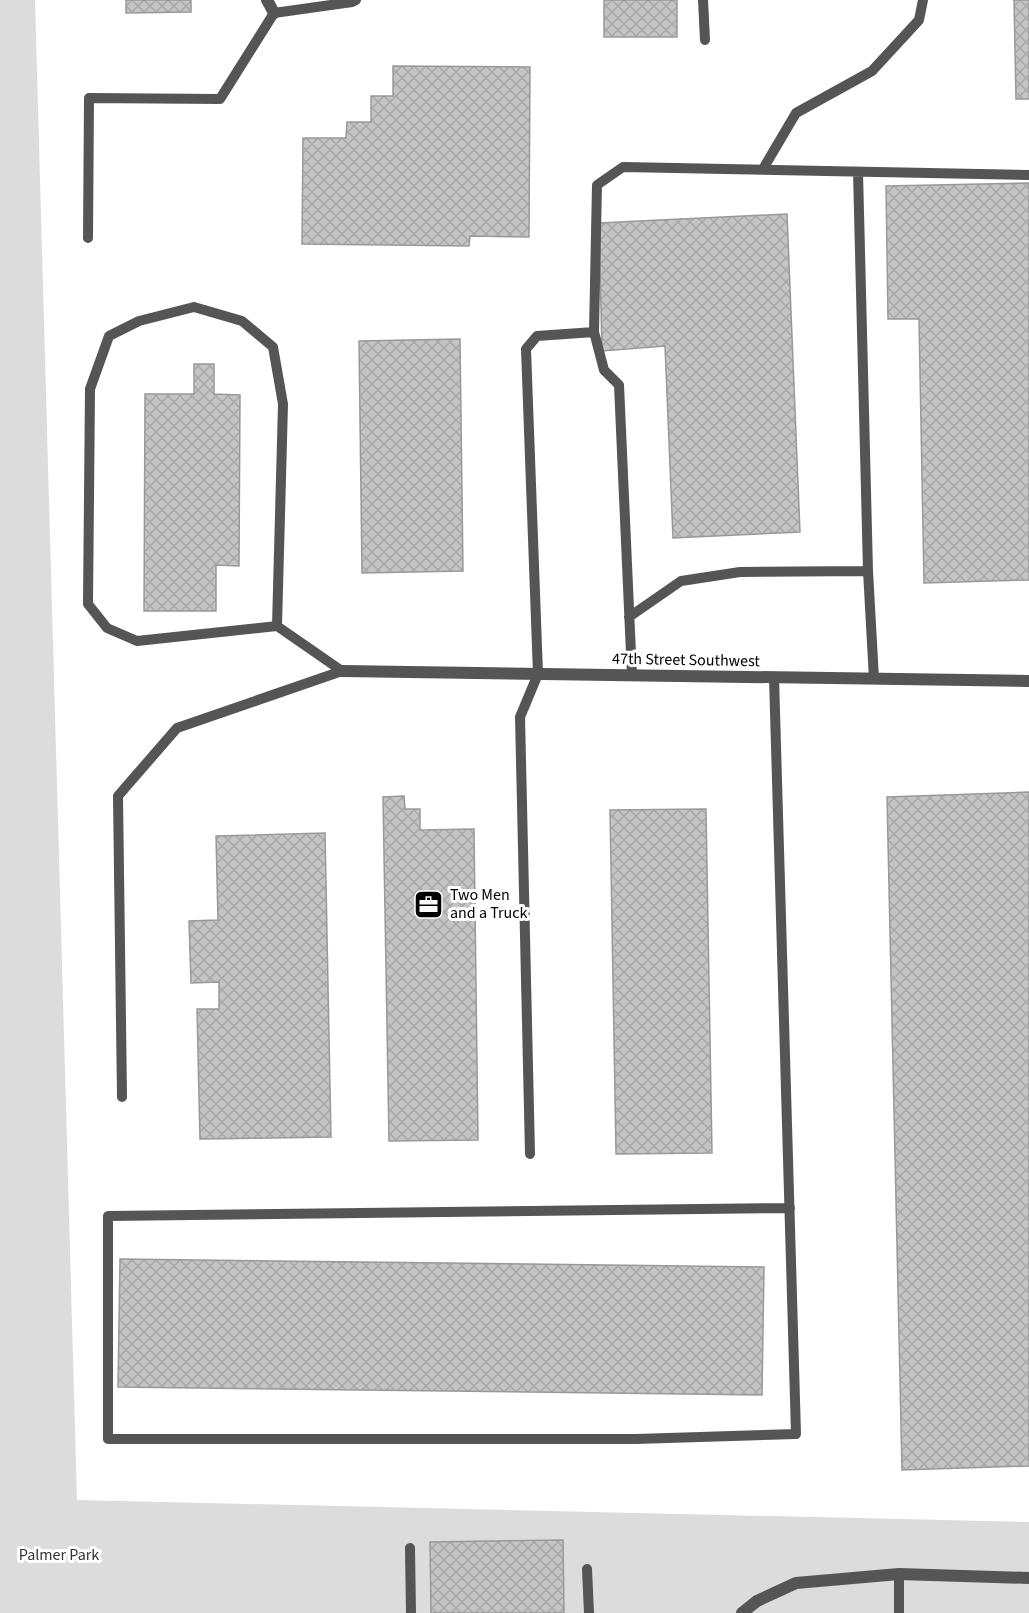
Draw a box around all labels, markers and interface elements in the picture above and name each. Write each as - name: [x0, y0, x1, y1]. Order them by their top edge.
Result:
- street label: 47th Street Southwest: [612, 648, 761, 672]
- place label: Two Men and a Truck: [450, 884, 528, 924]
- office icon: Two Men and a Truck: [413, 888, 445, 920]
- park label: Palmer Park: [19, 1544, 99, 1566]

